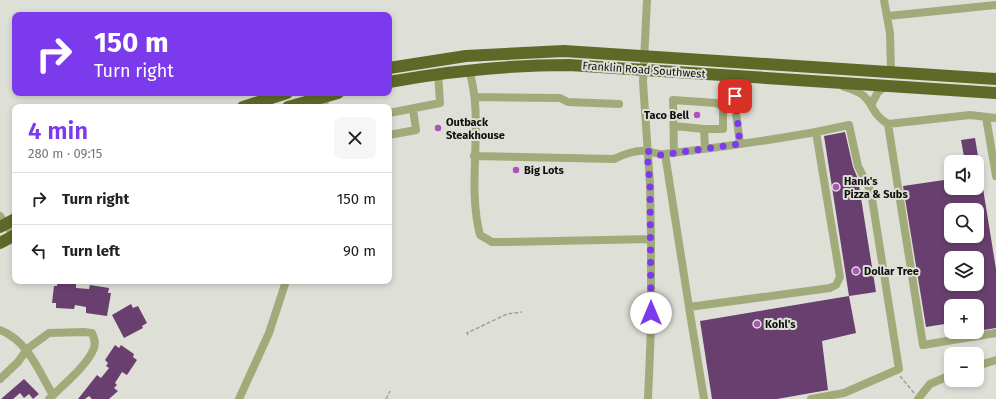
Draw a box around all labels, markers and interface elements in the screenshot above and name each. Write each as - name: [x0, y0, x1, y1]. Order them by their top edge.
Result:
- text: 150 m: [94, 26, 169, 59]
- icon: right: [28, 28, 80, 80]
- street label: Franklin Road Southwest: [582, 59, 706, 81]
- text: Turn right: [94, 60, 174, 82]
- pin: [718, 79, 752, 113]
- icon: arrive: [724, 85, 746, 107]
- place label: Taco Bell: [644, 109, 690, 122]
- marker: Taco Bell: [692, 110, 702, 120]
- place label: Outback Steakhouse: [446, 116, 505, 142]
- text: 4 min: [28, 117, 88, 145]
- button: close: [334, 117, 376, 159]
- marker: Outback Steakhouse: [433, 123, 443, 133]
- text: 280 m · 09:15: [28, 146, 102, 161]
- map controls: [944, 155, 984, 387]
- button: sound: [944, 155, 984, 195]
- place label: Big Lots: [524, 164, 565, 177]
- marker: Big Lots: [511, 165, 521, 175]
- place label: Hank's Pizza & Subs: [844, 175, 908, 201]
- marker: Hank's Pizza & Subs: [831, 182, 841, 192]
- icon: right: [28, 188, 50, 210]
- text: Turn right: [62, 190, 129, 208]
- text: 150 m: [337, 190, 376, 208]
- button: search: [944, 203, 984, 243]
- icon: left: [28, 240, 50, 262]
- text: Turn left: [62, 242, 120, 260]
- text: 90 m: [343, 242, 376, 260]
- button: layers: [944, 251, 984, 291]
- place label: Dollar Tree: [864, 265, 919, 278]
- marker: Dollar Tree: [851, 266, 861, 276]
- position arrow: [630, 292, 672, 334]
- button: +: [944, 299, 984, 339]
- place label: Kohl's: [765, 318, 796, 331]
- marker: Kohl's: [752, 319, 762, 329]
- button: −: [944, 347, 984, 387]

